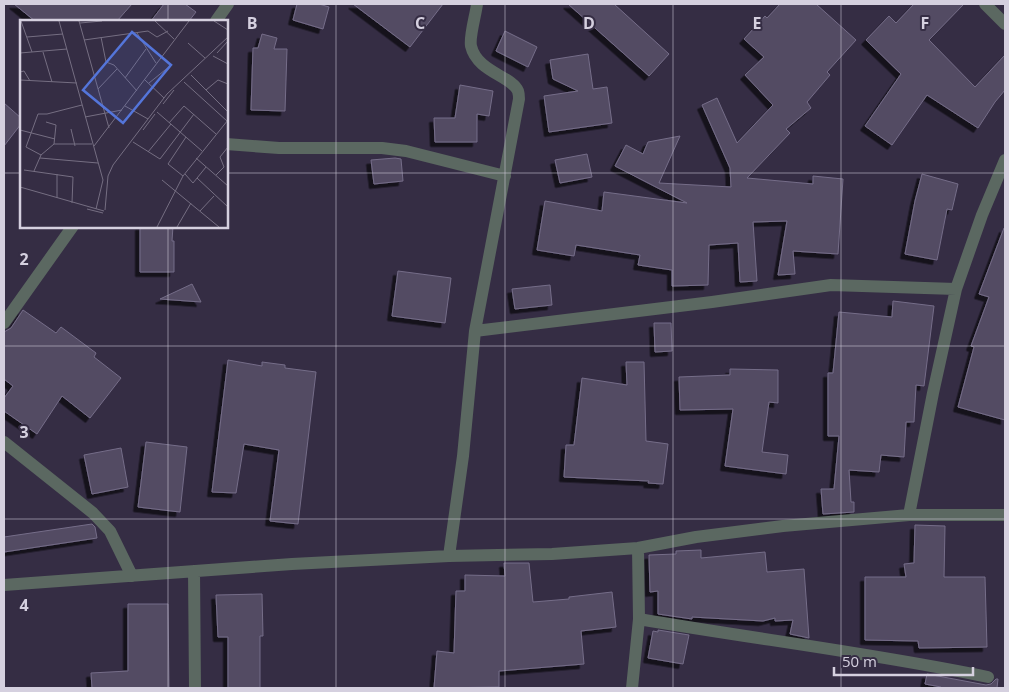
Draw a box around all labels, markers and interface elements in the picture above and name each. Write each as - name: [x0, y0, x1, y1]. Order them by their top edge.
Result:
- text: B: [247, 12, 257, 34]
- text: C: [415, 12, 425, 34]
- text: D: [583, 12, 595, 34]
- text: E: [753, 12, 762, 34]
- text: F: [921, 12, 929, 34]
- inset map: [20, 20, 228, 228]
- text: 2: [19, 248, 29, 270]
- text: 3: [19, 421, 29, 443]
- text: 4: [19, 594, 29, 616]
- scale bar: [834, 644, 973, 676]
- text: 50 m: [842, 651, 877, 671]

